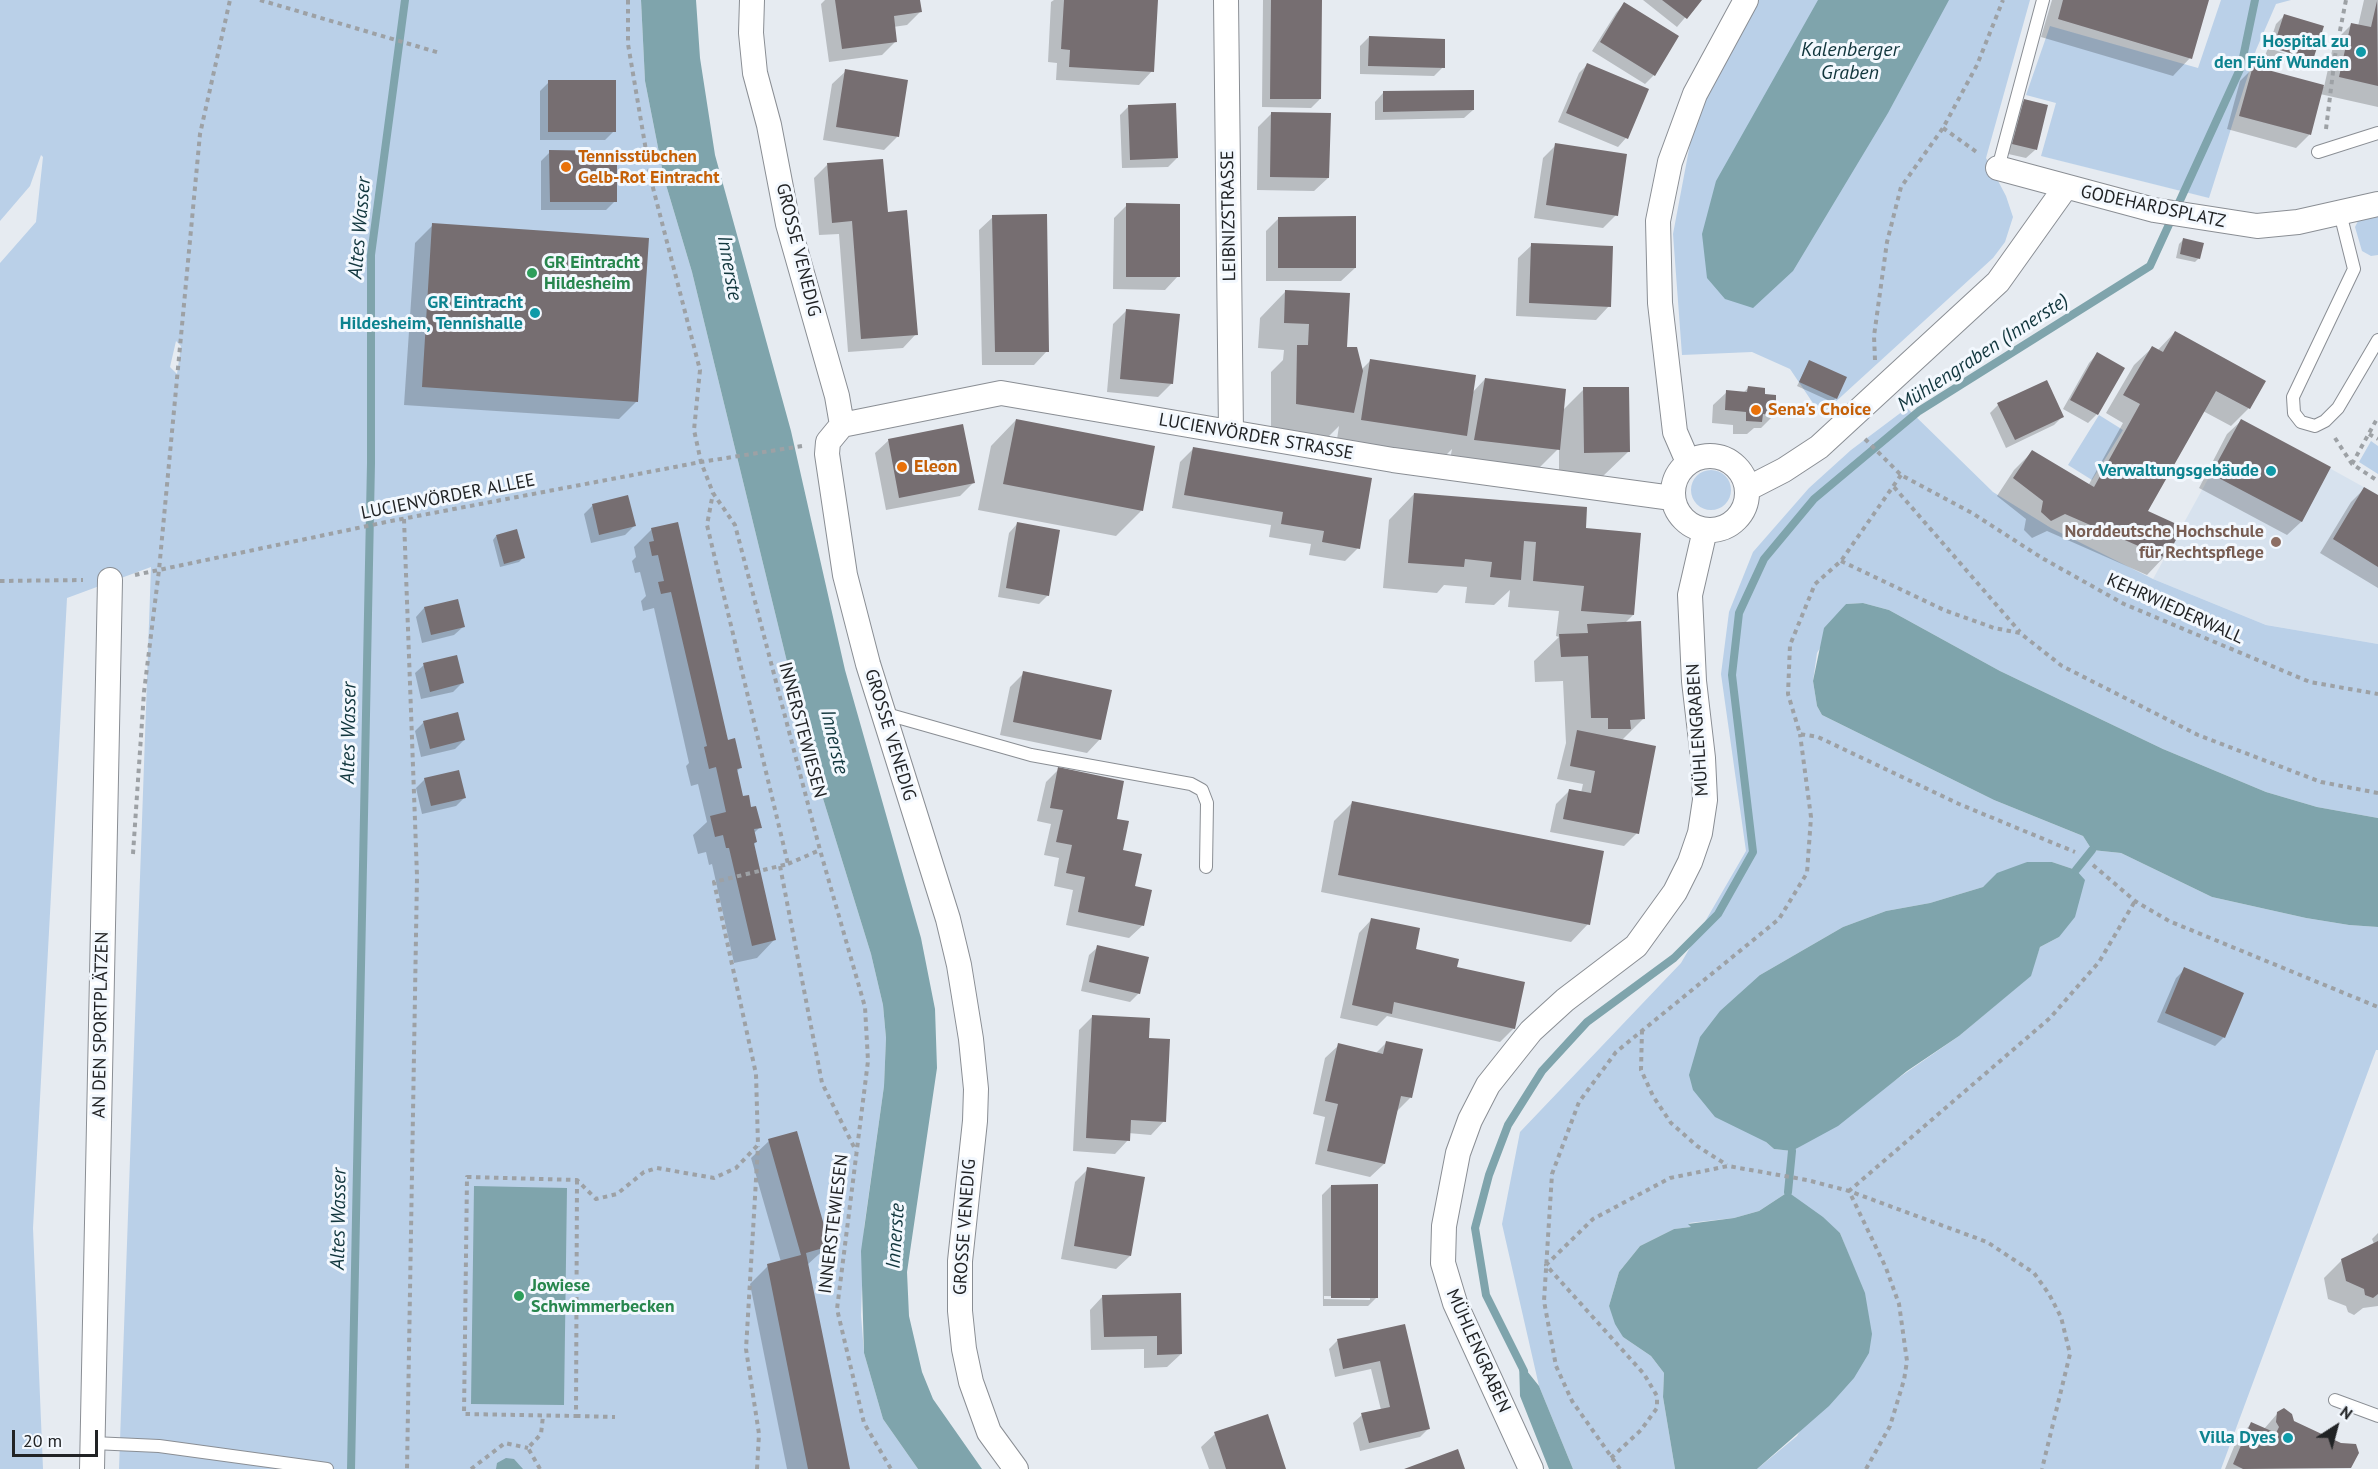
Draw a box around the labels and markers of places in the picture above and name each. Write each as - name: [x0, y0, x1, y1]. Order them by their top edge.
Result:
- place label: Hospital zu den Fünf Wunden: [2214, 31, 2349, 74]
- marker: Hospital zu den Fünf Wunden: [2354, 45, 2368, 59]
- place label: Tennisstübchen Gelb-Rot Eintracht: [578, 146, 719, 188]
- marker: Tennisstübchen Gelb-Rot Eintracht: [559, 160, 573, 174]
- place label: GR Eintracht Hildesheim: [544, 252, 640, 294]
- marker: GR Eintracht Hildesheim: [525, 266, 539, 280]
- place label: GR Eintracht Hildesheim, Tennishalle: [340, 292, 523, 334]
- marker: GR Eintracht Hildesheim, Tennishalle: [528, 306, 542, 320]
- place label: Sena's Choice: [1768, 399, 1871, 421]
- marker: Sena's Choice: [1749, 403, 1763, 417]
- place label: Eleon: [914, 456, 957, 478]
- marker: Eleon: [895, 460, 909, 474]
- place label: Verwaltungsgebäude: [2098, 460, 2259, 482]
- marker: Verwaltungsgebäude: [2264, 464, 2278, 478]
- place label: Norddeutsche Hochschule für Rechtspflege: [2064, 521, 2264, 564]
- marker: Norddeutsche Hochschule für Rechtspflege: [2269, 535, 2283, 549]
- place label: Jowiese Schwimmerbecken: [531, 1275, 674, 1318]
- marker: Jowiese Schwimmerbecken: [512, 1289, 526, 1303]
- place label: Villa Dyes: [2200, 1427, 2276, 1449]
- marker: Villa Dyes: [2281, 1431, 2295, 1445]

